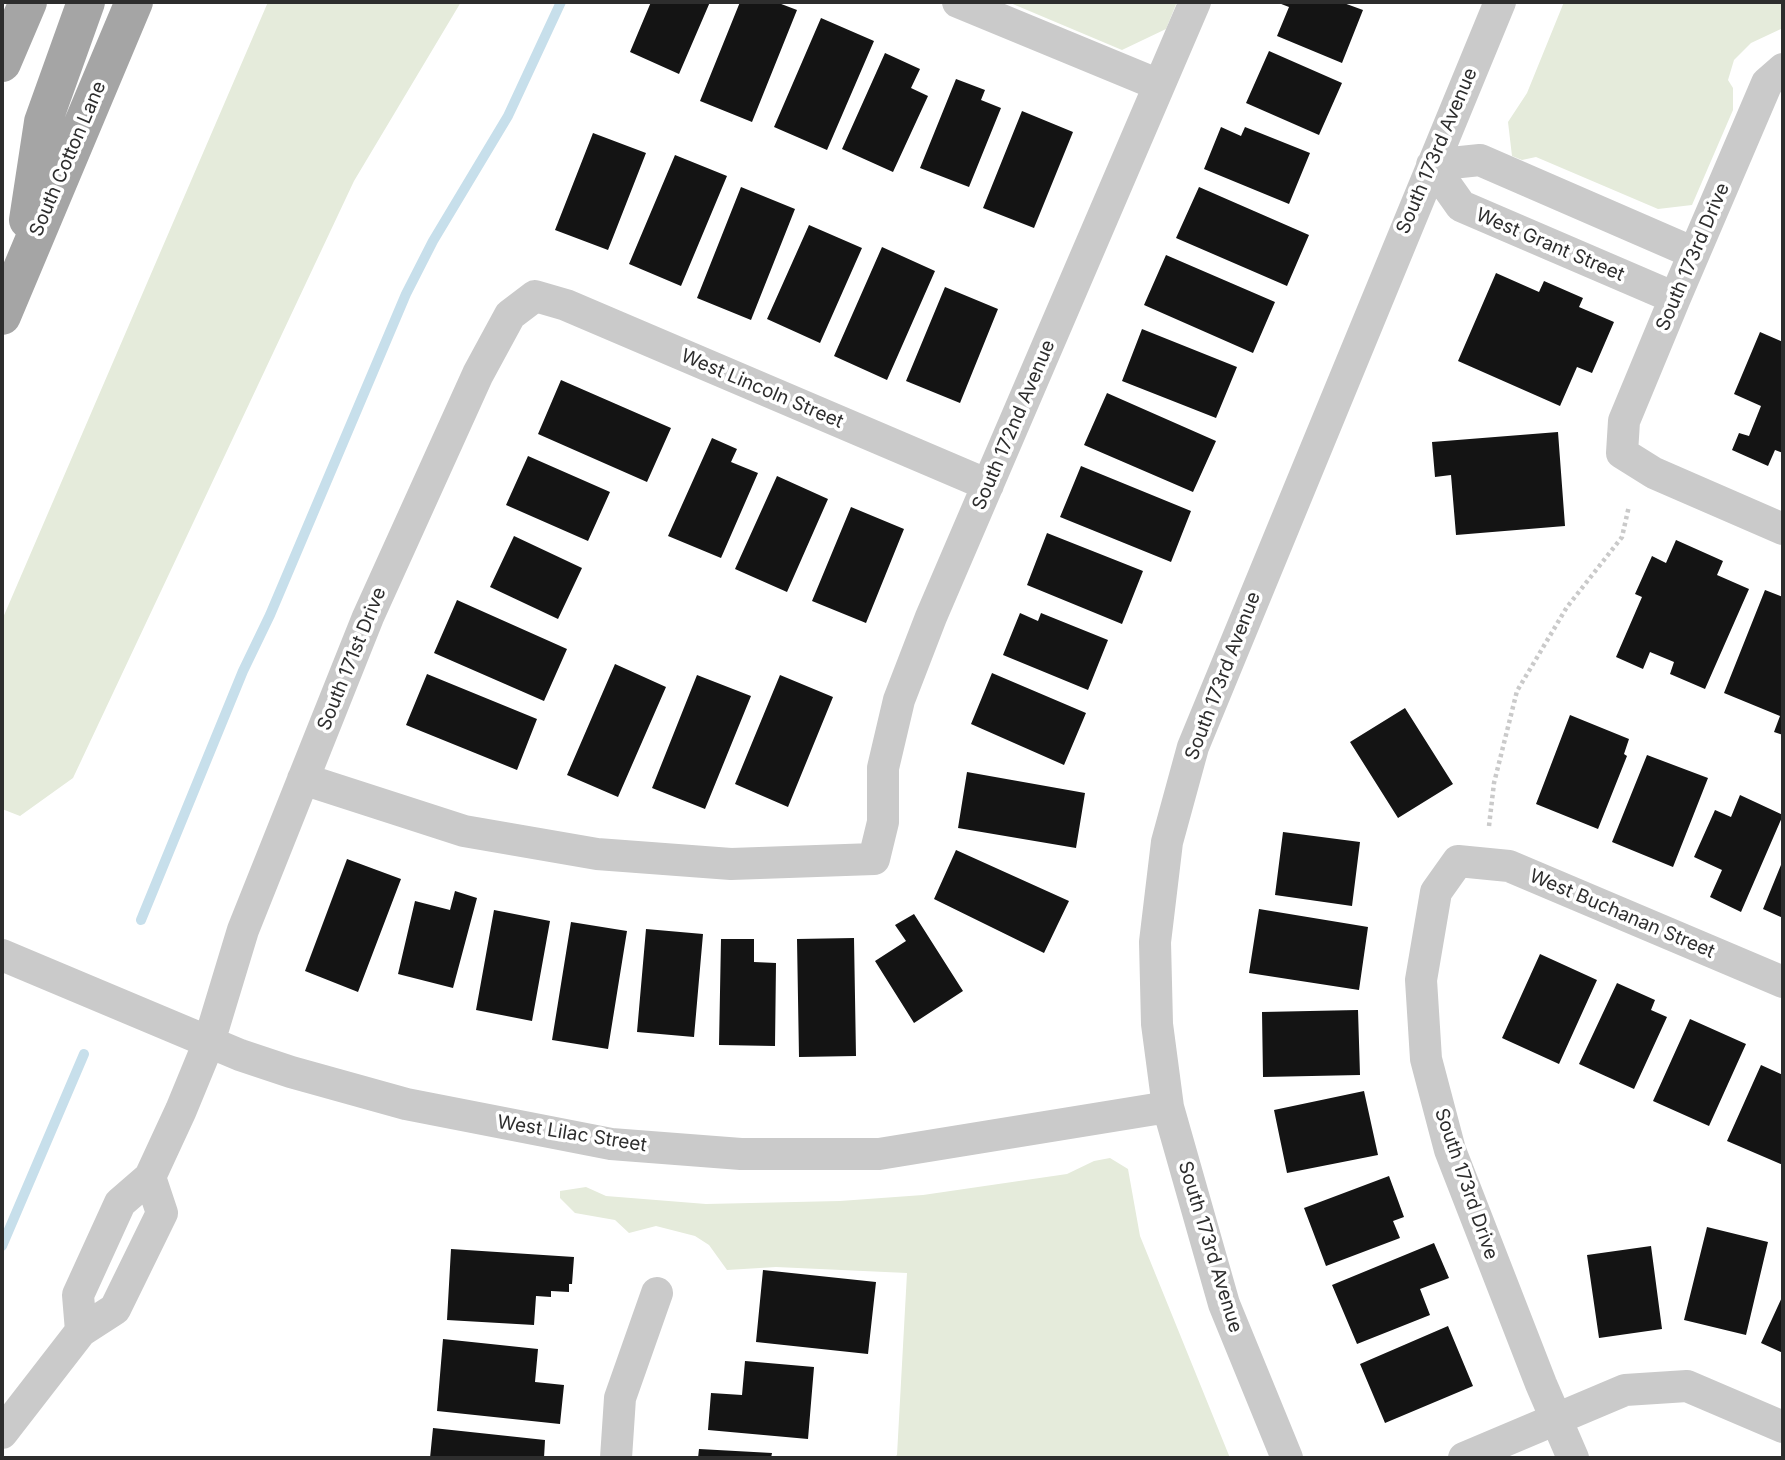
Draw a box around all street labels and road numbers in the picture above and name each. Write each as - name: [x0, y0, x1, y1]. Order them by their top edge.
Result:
- street label: South 173rd Avenue: [1392, 65, 1482, 237]
- street label: South Cotton Lane: [25, 78, 111, 240]
- street label: South 173rd Drive: [1652, 180, 1734, 334]
- street label: West Grant Street: [1472, 203, 1628, 287]
- street label: South 172nd Avenue: [968, 336, 1060, 514]
- street label: West Lincoln Street: [677, 345, 847, 433]
- street label: South 171st Drive: [313, 584, 391, 734]
- street label: South 173rd Avenue: [1180, 589, 1266, 763]
- street label: West Buchanan Street: [1526, 865, 1718, 963]
- street label: South 173rd Drive: [1429, 1105, 1503, 1263]
- street label: West Lilac Street: [496, 1111, 648, 1157]
- street label: South 173rd Avenue: [1173, 1159, 1247, 1335]

